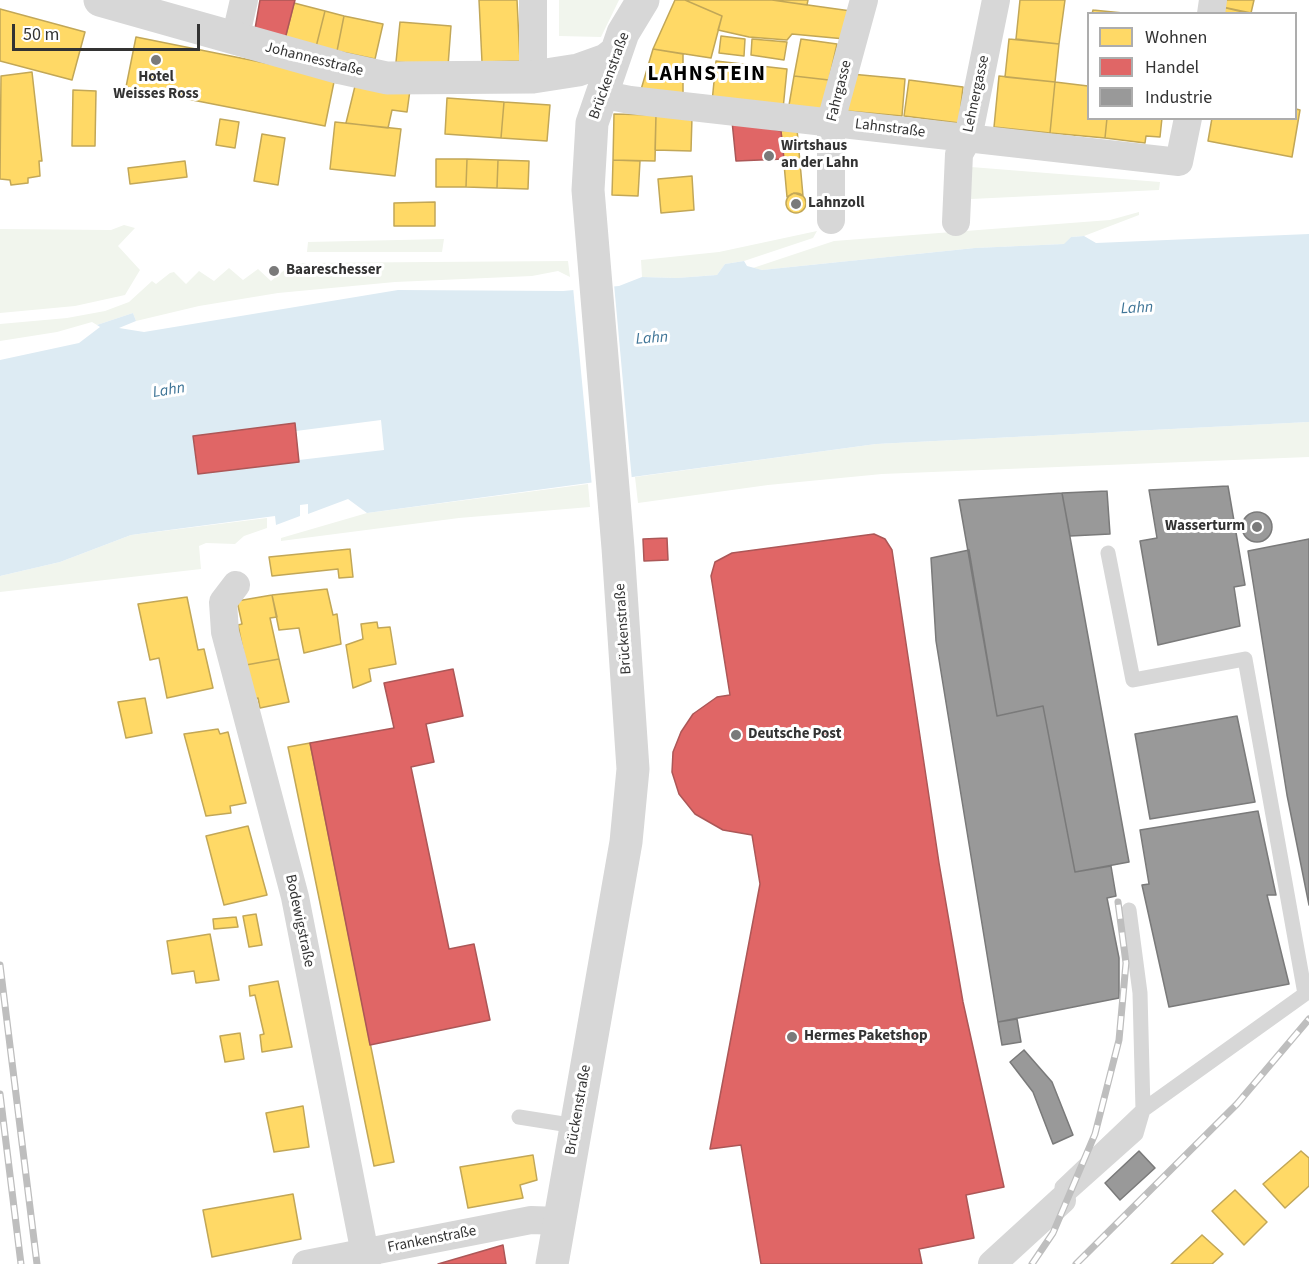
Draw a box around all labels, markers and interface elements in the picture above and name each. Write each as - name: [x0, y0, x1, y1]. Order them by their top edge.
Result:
- scale bar: [15, 12, 202, 50]
- legend: [1087, 12, 1297, 120]
- text: 50 m: [23, 22, 59, 47]
- text: Wohnen: [1145, 25, 1207, 50]
- street label: Brückenstraße: [586, 30, 634, 122]
- street label: Johannesstraße: [263, 39, 365, 81]
- marker: Hotel Weisses Ross: [149, 53, 163, 67]
- street label: Lehnergasse: [960, 54, 994, 134]
- text: Handel: [1145, 55, 1199, 80]
- street label: Fahrgasse: [824, 58, 856, 124]
- district label: LAHNSTEIN: [647, 62, 767, 88]
- place label: Hotel Weisses Ross: [113, 69, 199, 104]
- text: Industrie: [1145, 85, 1212, 110]
- street label: Lahnstraße: [854, 116, 926, 142]
- place label: Wirtshaus an der Lahn: [781, 138, 859, 173]
- marker: Wirtshaus an der Lahn: [762, 149, 776, 163]
- place label: Lahnzoll: [808, 195, 864, 213]
- marker: Lahnzoll: [789, 197, 803, 211]
- place label: Baareschesser: [286, 262, 382, 280]
- marker: Baareschesser: [267, 264, 281, 278]
- water label: Lahn: [1120, 299, 1154, 319]
- water label: Lahn: [635, 328, 669, 350]
- water label: Lahn: [151, 379, 187, 403]
- place label: Wasserturm: [1165, 518, 1245, 536]
- marker: Wasserturm: [1250, 520, 1264, 534]
- street label: Brückenstraße: [612, 583, 636, 675]
- place label: Deutsche Post: [748, 726, 841, 744]
- marker: Deutsche Post: [729, 728, 743, 742]
- street label: Bodewigstraße: [280, 873, 318, 969]
- place label: Hermes Paketshop: [804, 1028, 928, 1046]
- marker: Hermes Paketshop: [785, 1030, 799, 1044]
- street label: Brückenstraße: [562, 1063, 596, 1157]
- street label: Frankenstraße: [386, 1223, 478, 1257]

